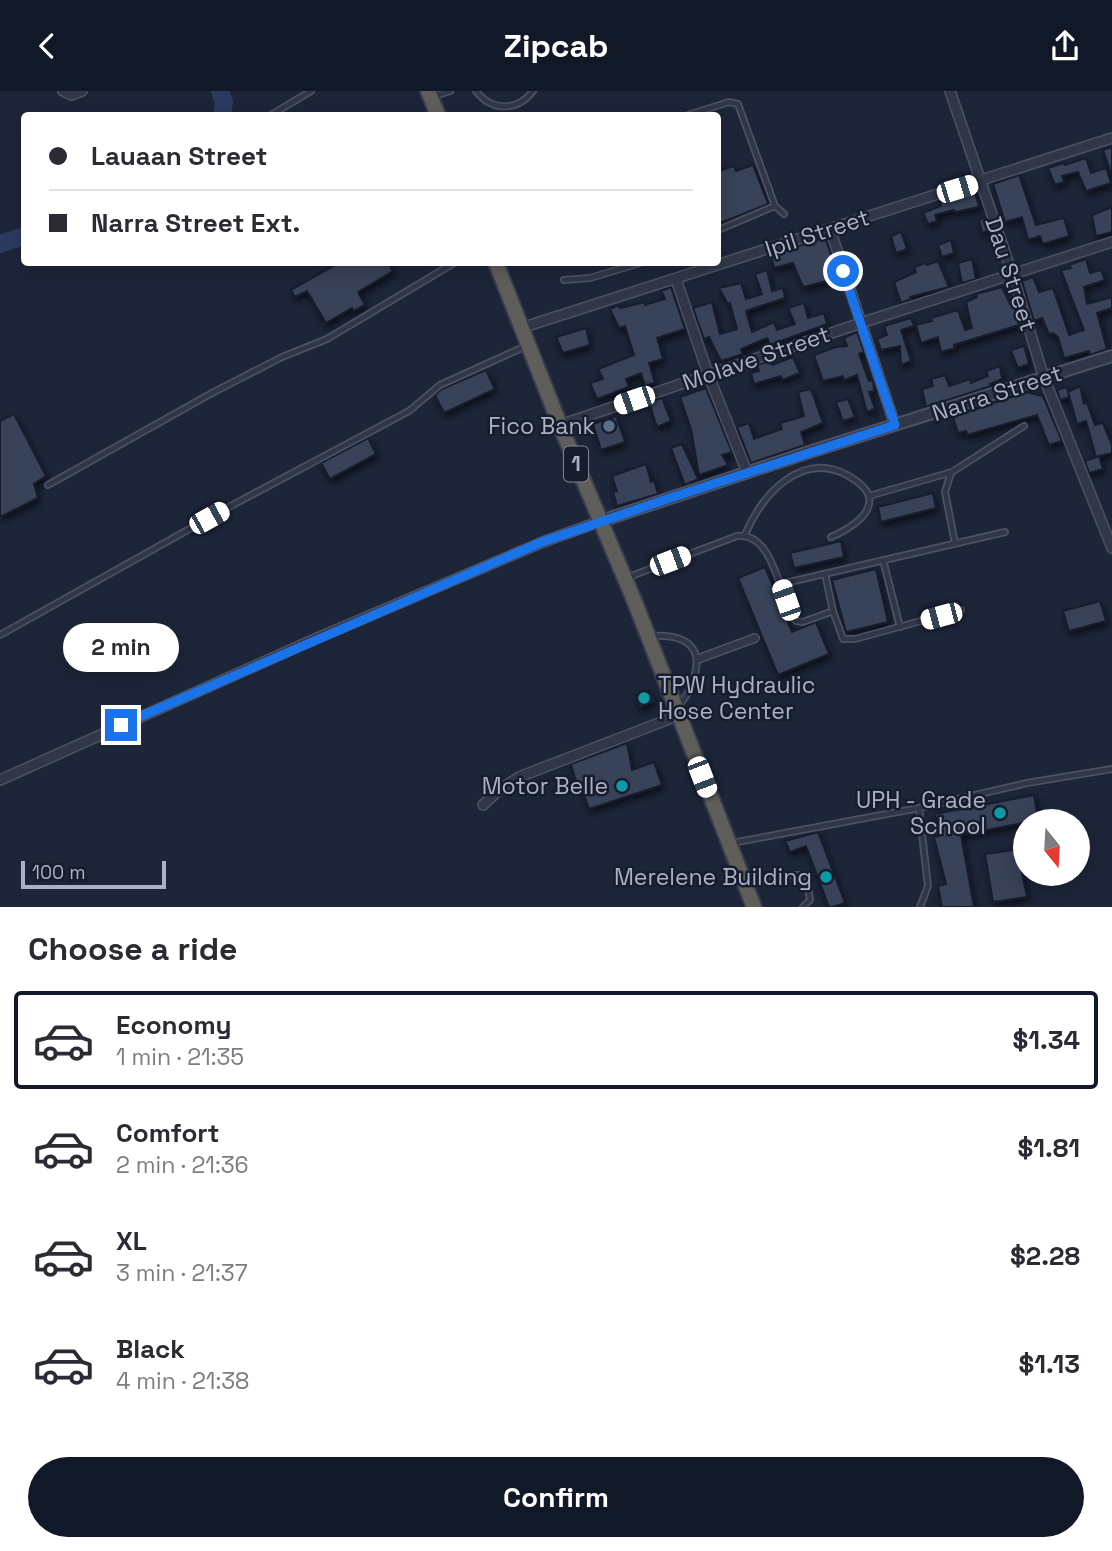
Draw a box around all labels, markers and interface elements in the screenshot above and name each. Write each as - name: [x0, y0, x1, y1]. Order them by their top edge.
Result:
- text: Zipcab: [503, 26, 609, 66]
- icon: back: [28, 27, 66, 65]
- icon: share: [1046, 27, 1084, 65]
- text: Lauaan Street: [91, 139, 267, 173]
- car: [934, 173, 981, 205]
- street label: Ipil Street: [761, 202, 873, 264]
- text: Narra Street Ext.: [91, 206, 300, 240]
- street label: Dau Street: [978, 213, 1044, 335]
- route start: [827, 255, 859, 287]
- street label: Molave Street: [678, 319, 834, 397]
- street label: Narra Street: [928, 358, 1066, 428]
- car: [611, 383, 658, 417]
- place label: Fico Bank: [488, 411, 595, 441]
- marker: Fico Bank: [601, 418, 617, 434]
- road number: 1: [564, 447, 588, 481]
- car: [186, 499, 233, 537]
- car: [647, 544, 694, 578]
- car: [770, 577, 803, 623]
- car: [918, 600, 965, 632]
- callout: 2 min: [63, 623, 179, 673]
- text: 2 min: [91, 632, 151, 662]
- place label: TPW Hydraulic Hose Center: [658, 670, 816, 726]
- marker: TPW Hydraulic Hose Center: [636, 690, 652, 706]
- route end: [105, 709, 137, 741]
- car: [685, 754, 720, 800]
- place label: Motor Belle: [482, 771, 608, 801]
- marker: Motor Belle: [614, 778, 630, 794]
- place label: UPH - Grade School: [856, 785, 986, 841]
- marker: UPH - Grade School: [992, 805, 1008, 821]
- north arrow: [1013, 809, 1090, 885]
- map controls: [1013, 809, 1090, 886]
- scale bar: [21, 858, 166, 890]
- text: 100 m: [32, 860, 86, 885]
- place label: Merelene Building: [614, 862, 812, 892]
- marker: Merelene Building: [818, 869, 834, 885]
- text: Choose a ride: [28, 929, 238, 969]
- text: Economy: [116, 1008, 232, 1042]
- icon: car: [32, 1009, 95, 1072]
- text: $1.34: [1012, 1023, 1080, 1057]
- text: 1 min · 21:35: [116, 1042, 244, 1072]
- text: Comfort: [116, 1116, 219, 1150]
- icon: car: [32, 1117, 95, 1180]
- text: $1.81: [1017, 1131, 1080, 1165]
- text: 2 min · 21:36: [116, 1150, 249, 1180]
- text: XL: [116, 1224, 147, 1258]
- icon: car: [32, 1225, 95, 1288]
- text: $2.28: [1010, 1239, 1080, 1273]
- text: 3 min · 21:37: [116, 1258, 248, 1288]
- text: Black: [116, 1332, 185, 1366]
- icon: car: [32, 1333, 95, 1396]
- text: $1.13: [1019, 1347, 1080, 1381]
- text: 4 min · 21:38: [116, 1366, 249, 1396]
- button: Confirm: [28, 1457, 1084, 1537]

